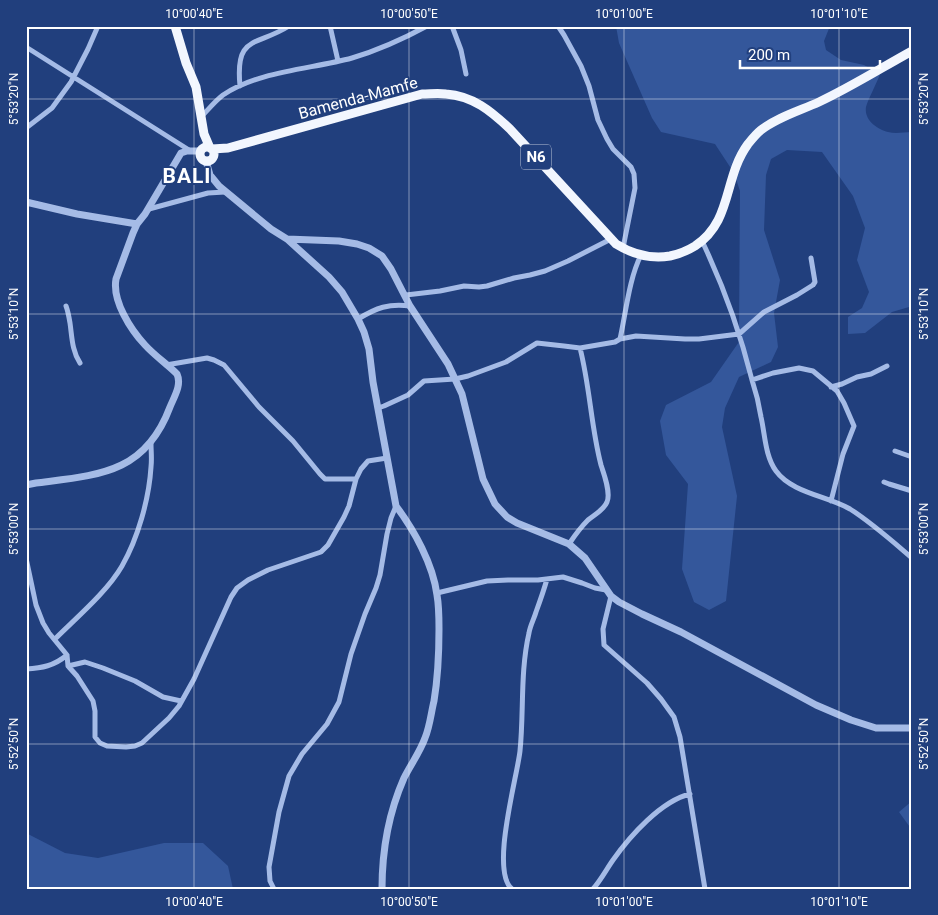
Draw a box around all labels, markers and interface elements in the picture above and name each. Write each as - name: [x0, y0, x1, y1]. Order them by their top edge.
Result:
- text: 10°00'40"E: [165, 7, 223, 21]
- text: 10°00'50"E: [380, 7, 438, 21]
- text: 10°01'00"E: [595, 7, 653, 21]
- text: 10°01'10"E: [810, 7, 868, 21]
- scale bar: [740, 38, 880, 70]
- text: 200 m: [748, 46, 790, 64]
- text: 5°53'20"N: [7, 73, 21, 125]
- street label: Bamenda-Mamfe: [296, 73, 420, 123]
- text: 5°53'20"N: [917, 73, 931, 125]
- road number: N6: [521, 144, 551, 170]
- district label: BALI: [162, 164, 212, 188]
- text: 5°53'10"N: [7, 288, 21, 340]
- text: 5°53'10"N: [917, 288, 931, 340]
- text: 5°53'00"N: [7, 503, 21, 555]
- text: 5°53'00"N: [917, 503, 931, 555]
- text: 5°52'50"N: [7, 718, 21, 770]
- text: 5°52'50"N: [917, 718, 931, 770]
- text: 10°00'40"E: [165, 895, 223, 909]
- text: 10°00'50"E: [380, 895, 438, 909]
- text: 10°01'00"E: [595, 895, 653, 909]
- text: 10°01'10"E: [810, 895, 868, 909]

